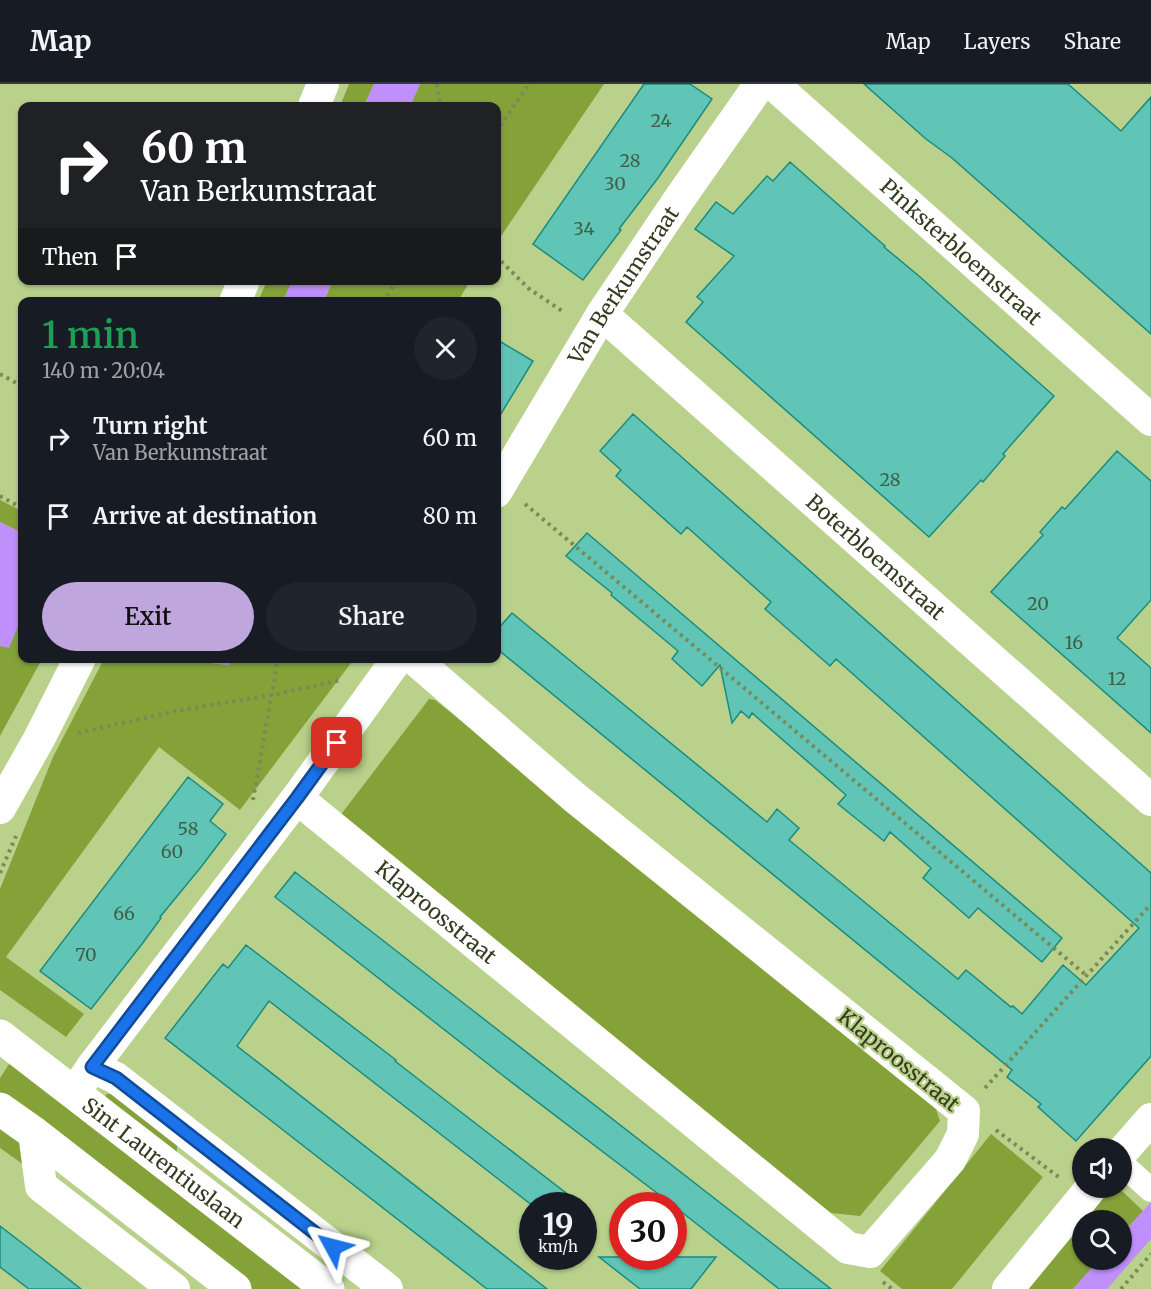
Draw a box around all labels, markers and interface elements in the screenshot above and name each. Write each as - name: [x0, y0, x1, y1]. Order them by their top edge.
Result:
- text: Map: [30, 23, 92, 59]
- text: Map: [886, 28, 931, 55]
- text: Layers: [964, 28, 1031, 55]
- text: Share: [1064, 28, 1121, 55]
- house number: 24: [650, 109, 672, 132]
- text: 60 m: [141, 122, 247, 174]
- icon: right: [42, 126, 120, 204]
- house number: 28: [619, 149, 641, 172]
- house number: 30: [604, 172, 626, 195]
- street label: Pinksterbloemstraat: [875, 172, 1048, 331]
- text: Van Berkumstraat: [141, 174, 377, 208]
- street label: Van Berkumstraat: [561, 201, 684, 370]
- house number: 34: [573, 217, 595, 240]
- icon: arrive: [110, 240, 143, 273]
- text: Then: [42, 243, 98, 271]
- text: 1 min: [42, 313, 139, 358]
- button: close: [414, 317, 477, 380]
- text: 140 m · 20:04: [42, 358, 165, 383]
- text: Turn right: [93, 412, 207, 440]
- icon: right: [42, 422, 75, 455]
- text: 60 m: [423, 424, 477, 452]
- text: Van Berkumstraat: [93, 440, 268, 465]
- house number: 28: [879, 468, 901, 491]
- street label: Boterbloemstraat: [801, 488, 951, 625]
- icon: arrive: [42, 500, 75, 533]
- text: Arrive at destination: [93, 502, 317, 530]
- text: 80 m: [423, 502, 477, 530]
- button: Exit: [42, 582, 254, 651]
- button: Share: [266, 582, 477, 651]
- house number: 20: [1027, 592, 1049, 615]
- house number: 16: [1065, 631, 1083, 654]
- house number: 12: [1108, 667, 1126, 690]
- pin: [311, 717, 362, 768]
- icon: arrive: [320, 726, 353, 759]
- house number: 58: [178, 817, 198, 840]
- house number: 60: [161, 840, 183, 863]
- street label: Klaproosstraat: [370, 854, 503, 969]
- house number: 66: [113, 902, 135, 925]
- house number: 70: [75, 943, 97, 966]
- street label: Klaproosstraat: [833, 1003, 965, 1117]
- street label: Sint Laurentiuslaan: [77, 1091, 251, 1234]
- map controls: [1072, 1138, 1132, 1270]
- button: sound: [1072, 1138, 1132, 1198]
- speed limit sign: 30: [609, 1192, 687, 1270]
- text: 19: [542, 1205, 574, 1243]
- button: search: [1072, 1210, 1132, 1270]
- position arrow: [301, 1215, 365, 1279]
- text: km/h: [538, 1237, 578, 1256]

